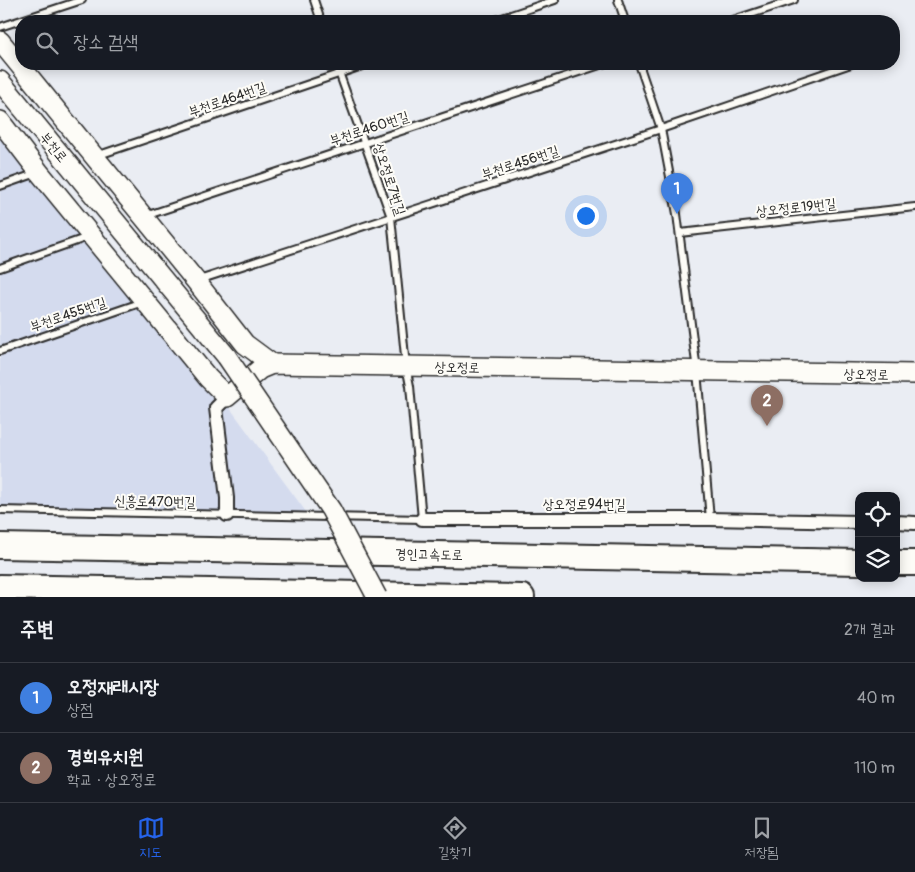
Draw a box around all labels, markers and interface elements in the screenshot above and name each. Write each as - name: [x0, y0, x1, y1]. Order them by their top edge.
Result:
- search box: [15, 15, 900, 70]
- icon: search: [33, 29, 61, 57]
- text: 장소 검색: [73, 30, 138, 54]
- street label: 부천로464번길: [186, 78, 269, 121]
- street label: 부천로460번길: [327, 107, 412, 149]
- street label: 부천로: [36, 129, 71, 166]
- street label: 상오정로7번길: [370, 141, 409, 218]
- street label: 부천로456번길: [479, 142, 562, 183]
- pin: 1: [661, 173, 693, 214]
- street label: 상오정로19번길: [755, 195, 838, 220]
- your location: [573, 203, 599, 229]
- street label: 부천로455번길: [28, 293, 109, 335]
- street label: 상오정로: [434, 359, 480, 376]
- street label: 상오정로: [843, 366, 889, 383]
- pin: 2: [751, 385, 783, 426]
- street label: 신흥로470번길: [114, 492, 197, 511]
- map controls: [855, 492, 900, 582]
- button: locate: [855, 492, 900, 537]
- street label: 상오정로94번길: [543, 496, 626, 513]
- button: layers: [855, 537, 900, 582]
- street label: 경인고속도로: [395, 545, 463, 564]
- text: 주변: [20, 616, 54, 643]
- text: 2개 결과: [844, 620, 895, 640]
- text: 오정재래시장: [67, 675, 159, 699]
- text: 1: [33, 688, 39, 708]
- text: 40 m: [857, 688, 895, 708]
- text: 상점: [67, 700, 93, 720]
- text: 경희유치원: [67, 745, 143, 769]
- text: 2: [32, 758, 40, 778]
- text: 110 m: [854, 758, 895, 778]
- text: 학교 · 상오정로: [67, 770, 156, 790]
- tab: 지도: [137, 814, 165, 862]
- tab: 길찾기: [438, 814, 471, 862]
- tab: 저장됨: [745, 814, 778, 862]

